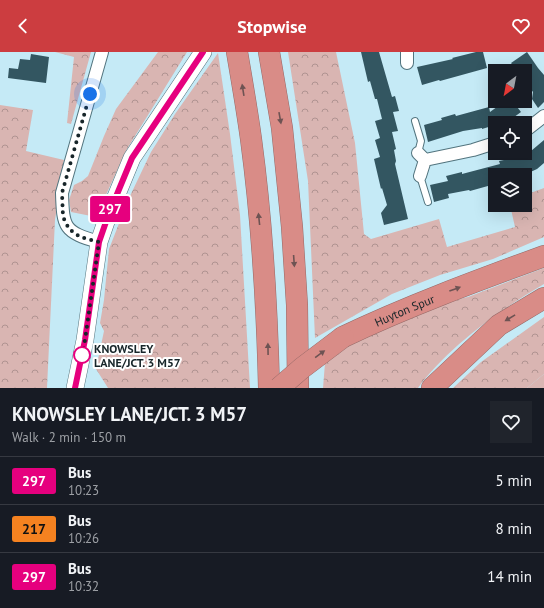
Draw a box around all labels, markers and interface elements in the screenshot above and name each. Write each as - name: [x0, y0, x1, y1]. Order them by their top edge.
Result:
- icon: back: [12, 15, 34, 37]
- text: Stopwise: [237, 15, 307, 38]
- icon: heart: [510, 15, 532, 37]
- north arrow: [488, 64, 532, 108]
- map controls: [488, 64, 532, 212]
- your location: [80, 84, 100, 104]
- one-way arrow: [240, 84, 246, 96]
- one-way arrow: [277, 112, 283, 124]
- button: locate: [488, 116, 532, 160]
- button: layers: [488, 168, 532, 212]
- line badge: 297: [87, 196, 133, 222]
- text: 297: [98, 200, 122, 218]
- one-way arrow: [256, 213, 262, 225]
- one-way arrow: [291, 255, 298, 267]
- one-way arrow: [450, 285, 462, 291]
- street label: Huyton Spur: [372, 291, 436, 329]
- one-way arrow: [505, 314, 515, 322]
- place label: KNOWSLEY LANE/JCT. 3 M57: [94, 341, 181, 370]
- one-way arrow: [265, 342, 271, 355]
- marker: KNOWSLEY LANE/JCT. 3 M57: [73, 346, 91, 364]
- one-way arrow: [314, 350, 325, 358]
- button: heart: [490, 401, 532, 443]
- text: KNOWSLEY LANE/JCT. 3 M57: [12, 402, 247, 426]
- text: Walk · 2 min · 150 m: [12, 429, 126, 446]
- text: Bus: [68, 463, 91, 482]
- text: 5 min: [495, 471, 532, 490]
- text: 297: [22, 472, 46, 490]
- text: 10:23: [68, 482, 99, 499]
- text: Bus: [68, 511, 91, 530]
- text: 8 min: [495, 519, 532, 538]
- text: 217: [22, 520, 46, 538]
- text: 10:26: [68, 530, 99, 547]
- text: Bus: [68, 559, 91, 578]
- text: 14 min: [487, 567, 532, 586]
- text: 297: [22, 568, 46, 586]
- text: 10:32: [68, 578, 99, 595]

